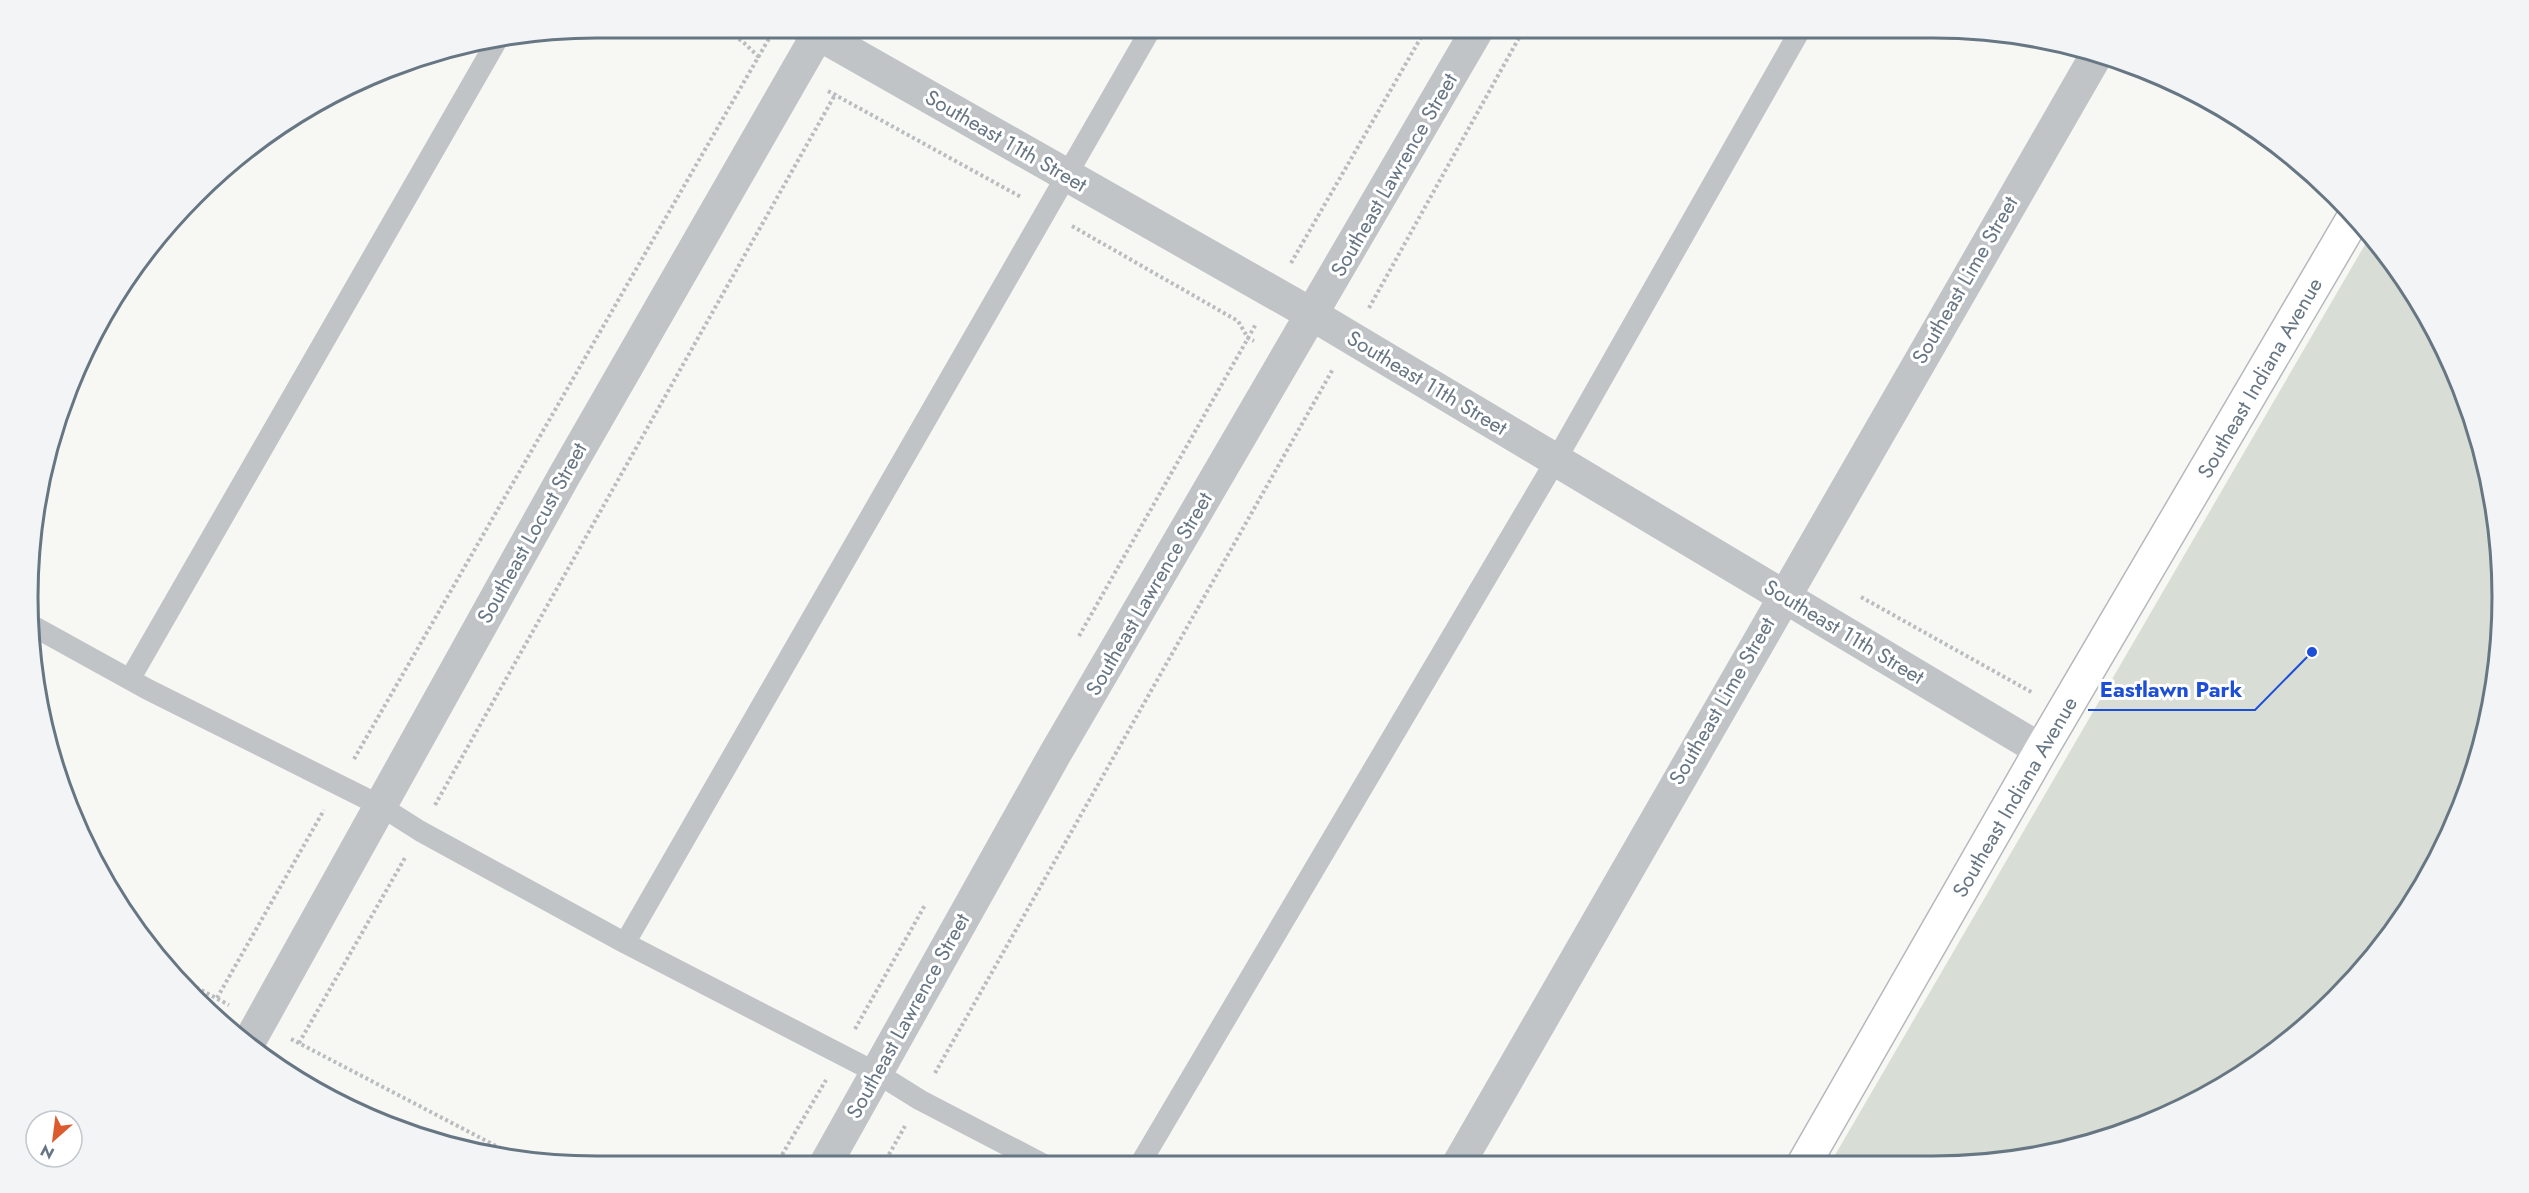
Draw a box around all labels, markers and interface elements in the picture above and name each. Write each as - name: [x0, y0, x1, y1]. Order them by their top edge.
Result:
- street label: Southeast Lawrence Street: [1323, 68, 1465, 282]
- street label: Southeast 11th Street: [920, 82, 1092, 200]
- street label: Southeast Lime Street: [1905, 191, 2025, 369]
- street label: Southeast Indiana Avenue: [2190, 272, 2330, 484]
- street label: Southeast 11th Street: [1341, 323, 1513, 443]
- street label: Southeast Locust Street: [470, 437, 594, 629]
- street label: Southeast Lawrence Street: [1078, 487, 1220, 701]
- street label: Southeast 11th Street: [1758, 572, 1930, 692]
- street label: Southeast Lime Street: [1662, 612, 1782, 790]
- callout: Eastlawn Park: [2088, 670, 2255, 710]
- text: Eastlawn Park: [2100, 673, 2243, 705]
- street label: Southeast Indiana Avenue: [1945, 691, 2085, 903]
- street label: Southeast Lawrence Street: [839, 908, 977, 1124]
- north arrow: [24, 1109, 84, 1169]
- text: N: [36, 1139, 58, 1165]

